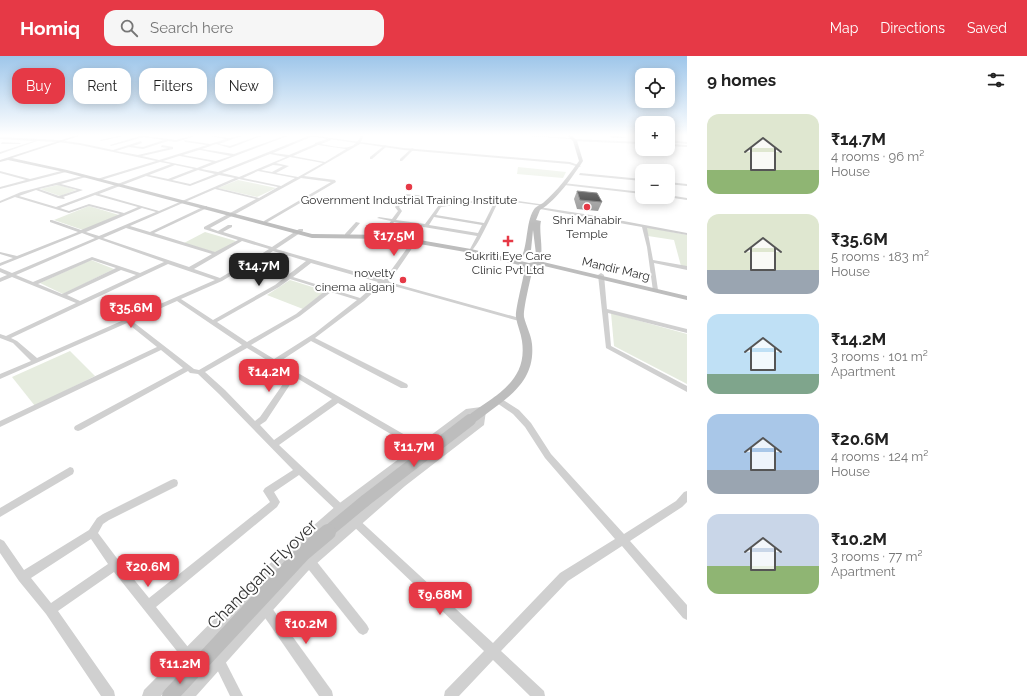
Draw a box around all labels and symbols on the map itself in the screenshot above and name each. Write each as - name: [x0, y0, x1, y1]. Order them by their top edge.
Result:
- marker: Government Industrial Training Institute: [404, 182, 414, 192]
- place label: Government Industrial Training Institute: [301, 193, 517, 207]
- marker: Shri Mahabir Temple: [582, 202, 592, 212]
- place label: Shri Mahabir Temple: [553, 213, 622, 241]
- pin: ₹17.5M: [361, 223, 427, 257]
- marker: Sukriti Eye Care Clinic Pvt Ltd: [502, 235, 514, 247]
- place label: Sukriti Eye Care Clinic Pvt Ltd: [465, 249, 551, 277]
- pin: ₹14.7M: [226, 253, 292, 287]
- street label: Mandir Marg: [581, 254, 651, 284]
- place label: novelty cinema aliganj: [315, 266, 395, 294]
- marker: novelty cinema aliganj: [398, 275, 408, 285]
- pin: ₹35.6M: [98, 295, 164, 329]
- pin: ₹14.2M: [236, 359, 302, 393]
- pin: ₹11.7M: [381, 434, 447, 468]
- street label: Chandganj Flyover: [203, 515, 321, 633]
- pin: ₹20.6M: [115, 554, 181, 588]
- pin: ₹9.68M: [407, 582, 473, 616]
- pin: ₹10.2M: [273, 611, 339, 645]
- pin: ₹11.2M: [147, 651, 213, 685]

